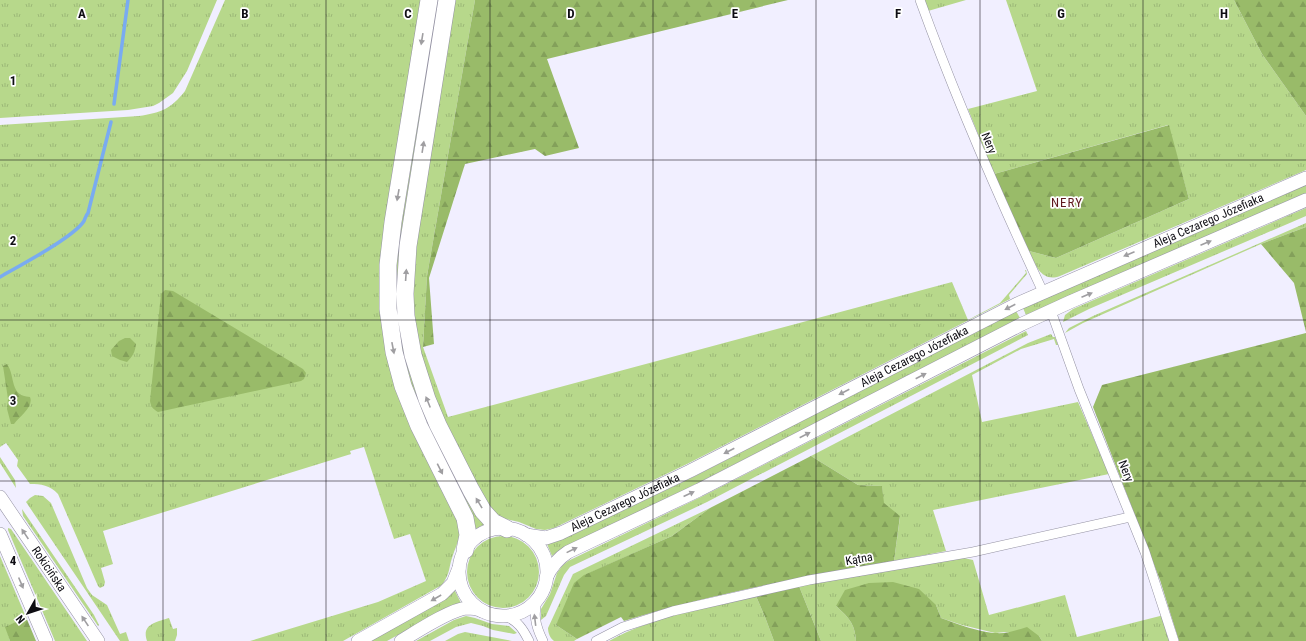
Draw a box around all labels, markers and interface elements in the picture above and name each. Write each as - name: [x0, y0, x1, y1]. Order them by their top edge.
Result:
- text: A: [78, 6, 86, 21]
- text: B: [241, 6, 249, 21]
- text: C: [404, 6, 412, 21]
- text: D: [567, 6, 575, 21]
- text: E: [732, 6, 739, 21]
- text: F: [895, 6, 901, 21]
- text: G: [1057, 6, 1065, 21]
- text: H: [1220, 6, 1228, 21]
- one-way arrow: [419, 32, 425, 45]
- text: 1: [10, 73, 16, 88]
- street label: Nery: [978, 130, 1000, 156]
- one-way arrow: [420, 141, 426, 153]
- one-way arrow: [394, 188, 400, 201]
- street label: Aleja Cezarego Józefiaka: [1151, 190, 1266, 251]
- district label: NERY: [1051, 195, 1083, 210]
- text: 2: [10, 233, 17, 248]
- one-way arrow: [1200, 240, 1212, 246]
- one-way arrow: [1122, 252, 1134, 258]
- one-way arrow: [403, 269, 410, 282]
- one-way arrow: [1081, 292, 1092, 298]
- one-way arrow: [1004, 304, 1016, 310]
- street label: Aleja Cezarego Józefiaka: [858, 323, 971, 390]
- one-way arrow: [391, 342, 397, 354]
- one-way arrow: [915, 372, 926, 379]
- one-way arrow: [839, 389, 850, 395]
- text: 3: [10, 393, 16, 408]
- one-way arrow: [425, 396, 431, 408]
- one-way arrow: [799, 432, 811, 438]
- one-way arrow: [723, 448, 735, 455]
- street label: Nery: [1116, 458, 1136, 484]
- one-way arrow: [437, 463, 444, 474]
- street label: Aleja Cezarego Józefiaka: [568, 470, 682, 534]
- one-way arrow: [684, 491, 695, 497]
- one-way arrow: [475, 497, 482, 509]
- one-way arrow: [21, 529, 29, 539]
- street label: Rokicińska: [29, 544, 69, 594]
- one-way arrow: [566, 547, 578, 553]
- street label: Kątna: [844, 550, 874, 568]
- text: 4: [10, 553, 17, 568]
- one-way arrow: [18, 578, 24, 589]
- north arrow: [8, 593, 48, 633]
- one-way arrow: [430, 594, 442, 601]
- text: N: [13, 612, 28, 626]
- one-way arrow: [532, 613, 539, 626]
- one-way arrow: [81, 616, 89, 626]

